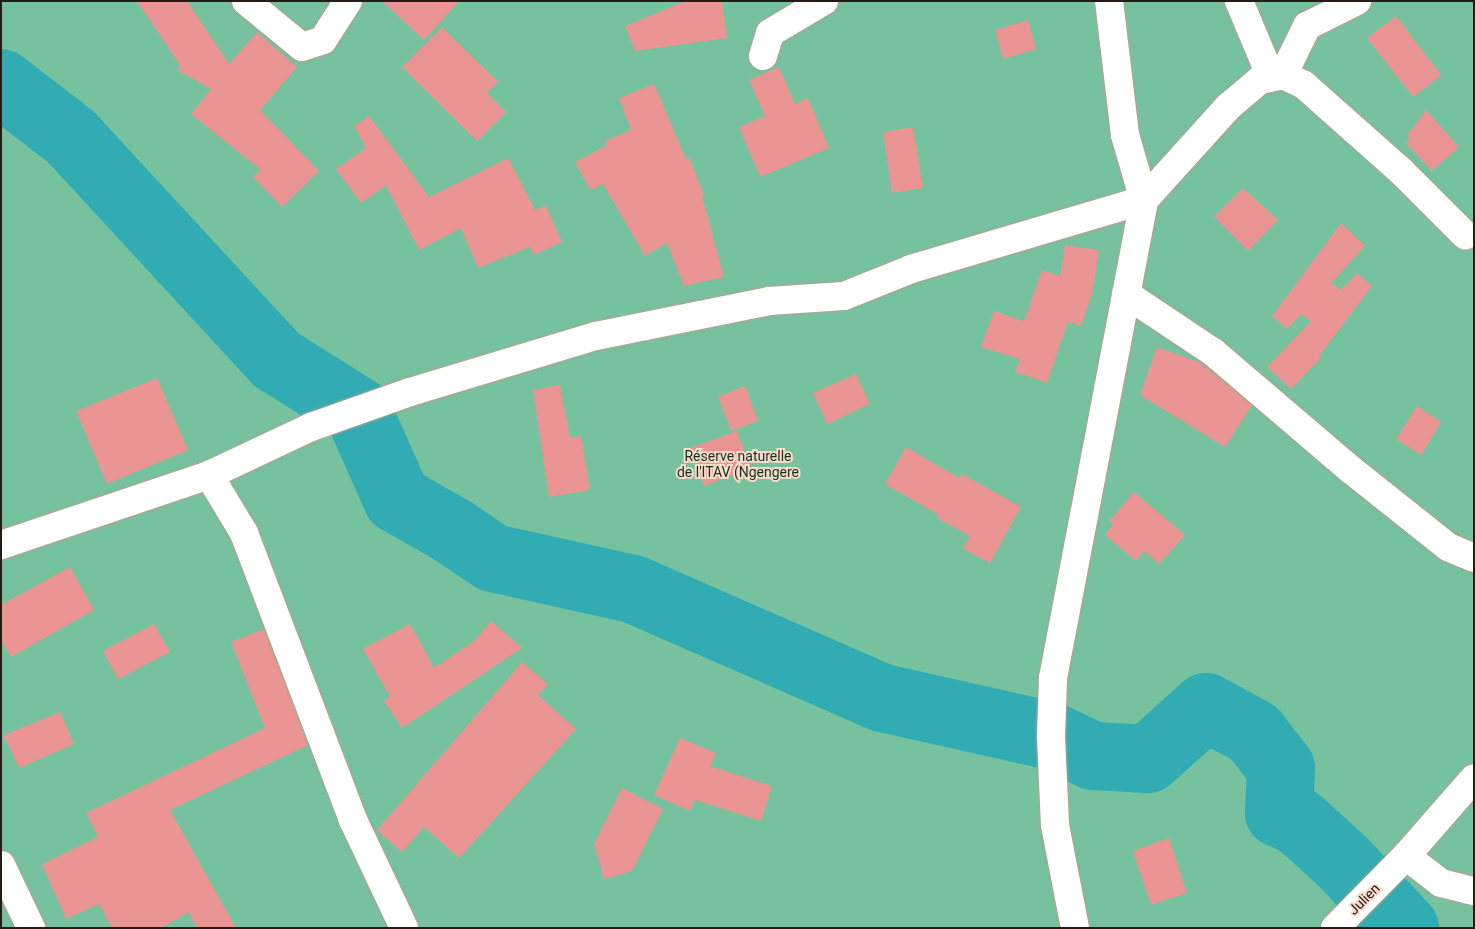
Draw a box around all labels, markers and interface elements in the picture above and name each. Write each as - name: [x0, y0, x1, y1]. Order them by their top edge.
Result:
- park label: Réserve naturelle de l'ITAV (Ngengere: [677, 448, 799, 481]
- street label: Julien: [1345, 880, 1383, 918]

